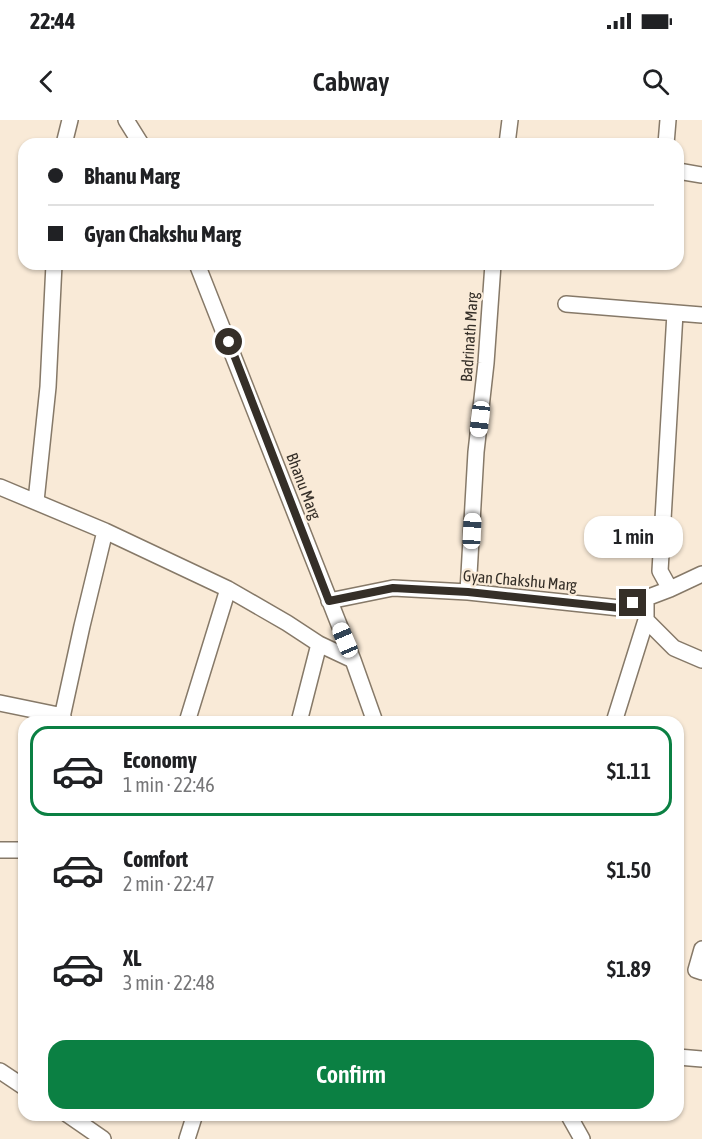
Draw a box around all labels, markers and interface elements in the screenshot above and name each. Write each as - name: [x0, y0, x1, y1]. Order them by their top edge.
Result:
- text: 22:44: [30, 8, 75, 34]
- icon: back: [30, 65, 63, 98]
- icon: search: [639, 65, 672, 98]
- text: Cabway: [313, 66, 389, 97]
- text: Bhanu Marg: [84, 163, 180, 189]
- text: Gyan Chakshu Marg: [84, 221, 241, 247]
- street label: Badrinath Marg: [457, 291, 482, 383]
- route start: [215, 328, 242, 355]
- car: [469, 400, 491, 438]
- street label: Bhanu Marg: [282, 450, 325, 522]
- car: [462, 513, 482, 549]
- callout: 1 min: [584, 516, 682, 558]
- text: 1 min: [613, 525, 654, 548]
- street label: Gyan Chakshu Marg: [462, 566, 578, 595]
- route end: [619, 589, 646, 616]
- car: [330, 620, 360, 660]
- icon: car: [51, 744, 105, 798]
- text: Economy: [123, 747, 197, 773]
- text: $1.11: [607, 758, 651, 784]
- text: 1 min · 22:46: [123, 773, 215, 796]
- icon: car: [51, 843, 105, 897]
- text: Comfort: [123, 846, 188, 872]
- text: $1.50: [607, 857, 651, 883]
- text: 2 min · 22:47: [123, 872, 215, 895]
- icon: car: [51, 942, 105, 996]
- text: XL: [123, 945, 141, 971]
- text: $1.89: [607, 956, 651, 982]
- text: 3 min · 22:48: [123, 971, 215, 994]
- button: Confirm: [48, 1040, 654, 1109]

